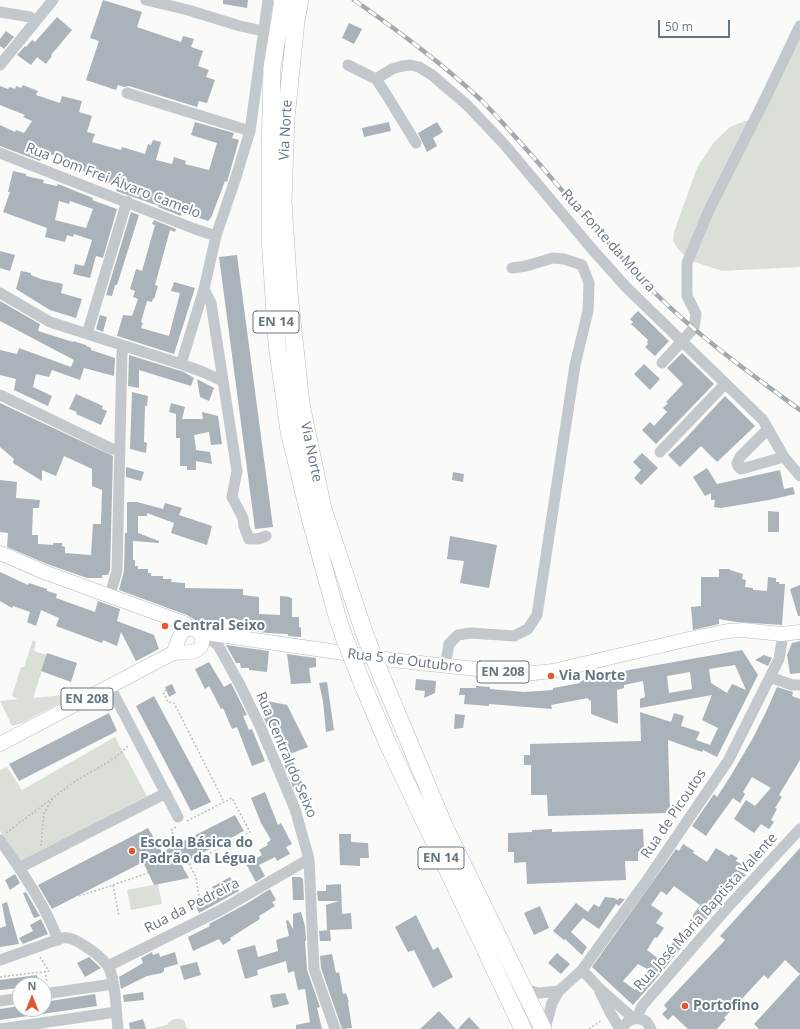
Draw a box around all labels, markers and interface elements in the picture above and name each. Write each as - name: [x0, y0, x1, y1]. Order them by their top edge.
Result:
- scale bar: [660, 12, 732, 38]
- text: 50 m: [665, 18, 693, 35]
- street label: Via Norte: [276, 99, 296, 161]
- street label: Rua Dom Frei Álvaro Camelo: [23, 140, 203, 222]
- street label: Rua Fonte da Moura: [557, 186, 659, 296]
- road number: EN 14: [253, 311, 299, 333]
- street label: Via Norte: [296, 421, 326, 483]
- place label: Central Seixo: [173, 618, 265, 634]
- marker: Central Seixo: [160, 621, 170, 631]
- street label: Rua 5 de Outubro: [346, 646, 464, 676]
- road number: EN 208: [477, 661, 529, 683]
- place label: Via Norte: [559, 668, 625, 684]
- marker: Via Norte: [546, 671, 556, 681]
- road number: EN 208: [61, 688, 113, 710]
- street label: Rua Central do Seixo: [252, 690, 320, 820]
- street label: Rua de Picoutos: [638, 766, 710, 862]
- street label: Rua José Maria Baptista Valente: [631, 830, 781, 994]
- place label: Escola Básica do Padrão da Légua: [140, 835, 256, 868]
- marker: Escola Básica do Padrão da Légua: [127, 846, 137, 856]
- road number: EN 14: [418, 847, 464, 869]
- street label: Rua da Pedreira: [142, 875, 242, 937]
- north arrow: [12, 977, 52, 1017]
- text: N: [28, 978, 36, 993]
- place label: Portofino: [693, 998, 759, 1014]
- marker: Portofino: [680, 1001, 690, 1011]

